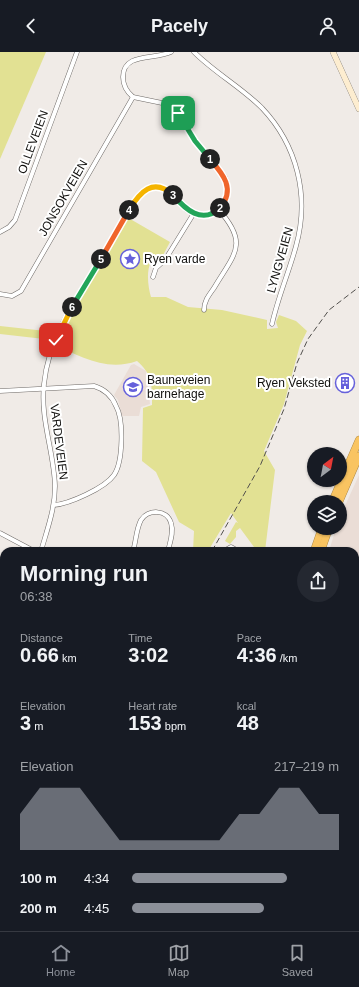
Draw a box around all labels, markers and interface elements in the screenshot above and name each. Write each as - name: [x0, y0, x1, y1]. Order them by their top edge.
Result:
- icon: back: [20, 15, 42, 37]
- icon: person: [317, 15, 339, 37]
- text: Pacely: [151, 16, 208, 36]
- pin: [161, 96, 195, 130]
- icon: arrive: [167, 102, 189, 124]
- street label: OLLEVEIEN: [15, 108, 51, 176]
- pin: 1: [200, 149, 220, 169]
- text: 1: [207, 153, 213, 165]
- street label: JONSOKVEIEN: [36, 158, 90, 238]
- pin: 3: [163, 185, 183, 205]
- text: 3: [170, 189, 176, 201]
- pin: 2: [210, 198, 230, 218]
- pin: 4: [119, 200, 139, 220]
- text: 2: [217, 202, 223, 214]
- text: 4: [126, 204, 132, 216]
- street label: LYNGVEIEN: [264, 225, 296, 295]
- place icon: Ryen varde: [119, 248, 141, 270]
- pin: 5: [91, 249, 111, 269]
- place label: Ryen varde: [144, 252, 206, 266]
- text: 5: [98, 253, 104, 265]
- pin: 6: [62, 297, 82, 317]
- text: 6: [69, 301, 75, 313]
- pin: [39, 323, 73, 357]
- icon: check: [45, 329, 67, 351]
- building icon: Ryen Veksted: [334, 372, 356, 394]
- place label: Bauneveien barnehage: [147, 373, 210, 401]
- school or university icon: Bauneveien barnehage: [122, 376, 144, 398]
- place label: Ryen Veksted: [257, 376, 331, 390]
- street label: VARDEVEIEN: [47, 403, 71, 481]
- north arrow: [307, 447, 347, 487]
- map controls: [307, 447, 347, 535]
- button: layers: [307, 495, 347, 535]
- button: share: [297, 560, 339, 602]
- text: Morning run: [20, 561, 148, 586]
- text: 06:38: [20, 589, 53, 604]
- text: Distance: [20, 632, 63, 644]
- text: Time: [128, 632, 152, 644]
- text: Pace: [237, 632, 262, 644]
- text: 0.66: [20, 644, 59, 666]
- text: 3:02: [128, 644, 168, 666]
- text: 4:36: [237, 644, 277, 666]
- text: km: [59, 652, 77, 664]
- text: /km: [277, 652, 297, 664]
- text: Elevation: [20, 700, 65, 712]
- text: Heart rate: [128, 700, 177, 712]
- text: kcal: [237, 700, 256, 712]
- text: 3: [20, 712, 31, 734]
- text: 153: [128, 712, 162, 734]
- text: 48: [237, 712, 259, 734]
- text: m: [31, 720, 43, 732]
- text: bpm: [162, 720, 186, 732]
- text: Elevation: [20, 759, 73, 774]
- text: 217–219 m: [274, 759, 339, 774]
- text: 100 m: [20, 871, 57, 886]
- text: 4:34: [84, 871, 109, 886]
- text: 200 m: [20, 901, 57, 916]
- text: 4:45: [84, 901, 109, 916]
- tab: Home: [46, 942, 75, 978]
- tab: Map: [168, 942, 190, 978]
- tab: Saved: [282, 942, 313, 978]

